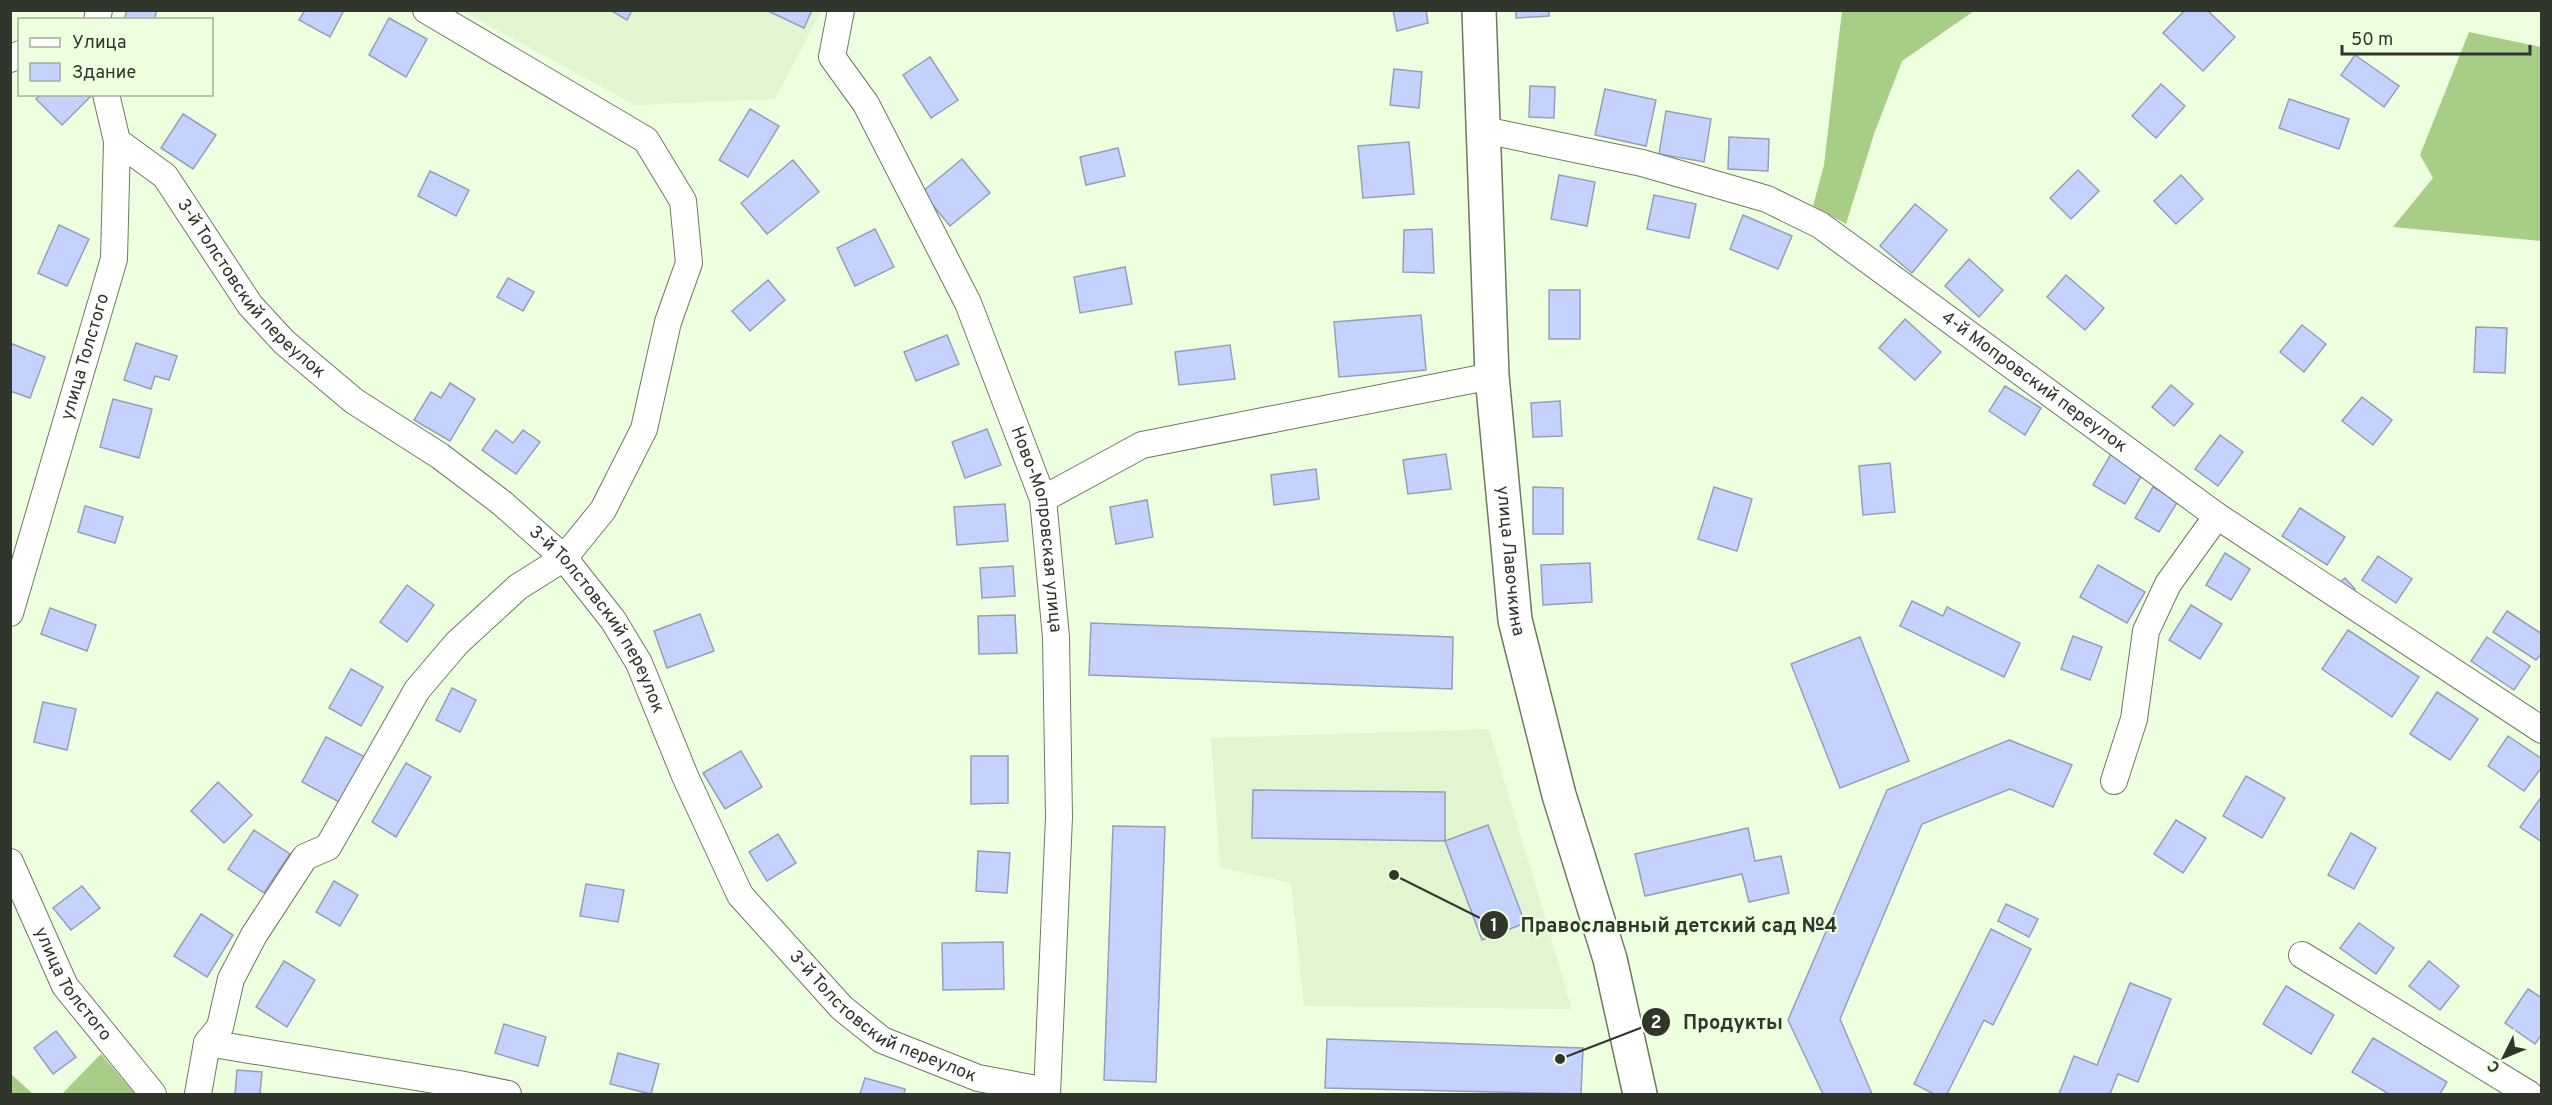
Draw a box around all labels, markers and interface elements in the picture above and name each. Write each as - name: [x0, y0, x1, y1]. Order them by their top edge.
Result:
- legend: [18, 18, 213, 96]
- scale bar: [2342, 18, 2530, 56]
- text: 50 m: [2351, 29, 2393, 52]
- text: Улица: [72, 32, 126, 55]
- text: Здание: [72, 62, 136, 85]
- street label: 3-й Толстовский переулок: [172, 194, 330, 384]
- street label: улица Толстого: [56, 291, 115, 423]
- street label: 4-й Мопровский переулок: [1937, 306, 2132, 458]
- street label: Ново-Мопровская улица: [1005, 423, 1067, 634]
- street label: улица Лавочкина: [1491, 485, 1530, 639]
- street label: 3-й Толстовский переулок: [524, 521, 670, 717]
- callout: Православный детский сад №4: [1479, 906, 1850, 944]
- text: Православный детский сад №4: [1521, 914, 1837, 940]
- text: 1: [1490, 915, 1498, 938]
- street label: улица Толстого: [29, 924, 117, 1046]
- street label: 3-й Толстовский переулок: [784, 945, 980, 1088]
- callout: Продукты: [1641, 1003, 1795, 1041]
- text: Продукты: [1683, 1011, 1783, 1037]
- text: 2: [1650, 1012, 1662, 1035]
- north arrow: [2474, 1027, 2534, 1087]
- text: С: [2484, 1055, 2505, 1076]

